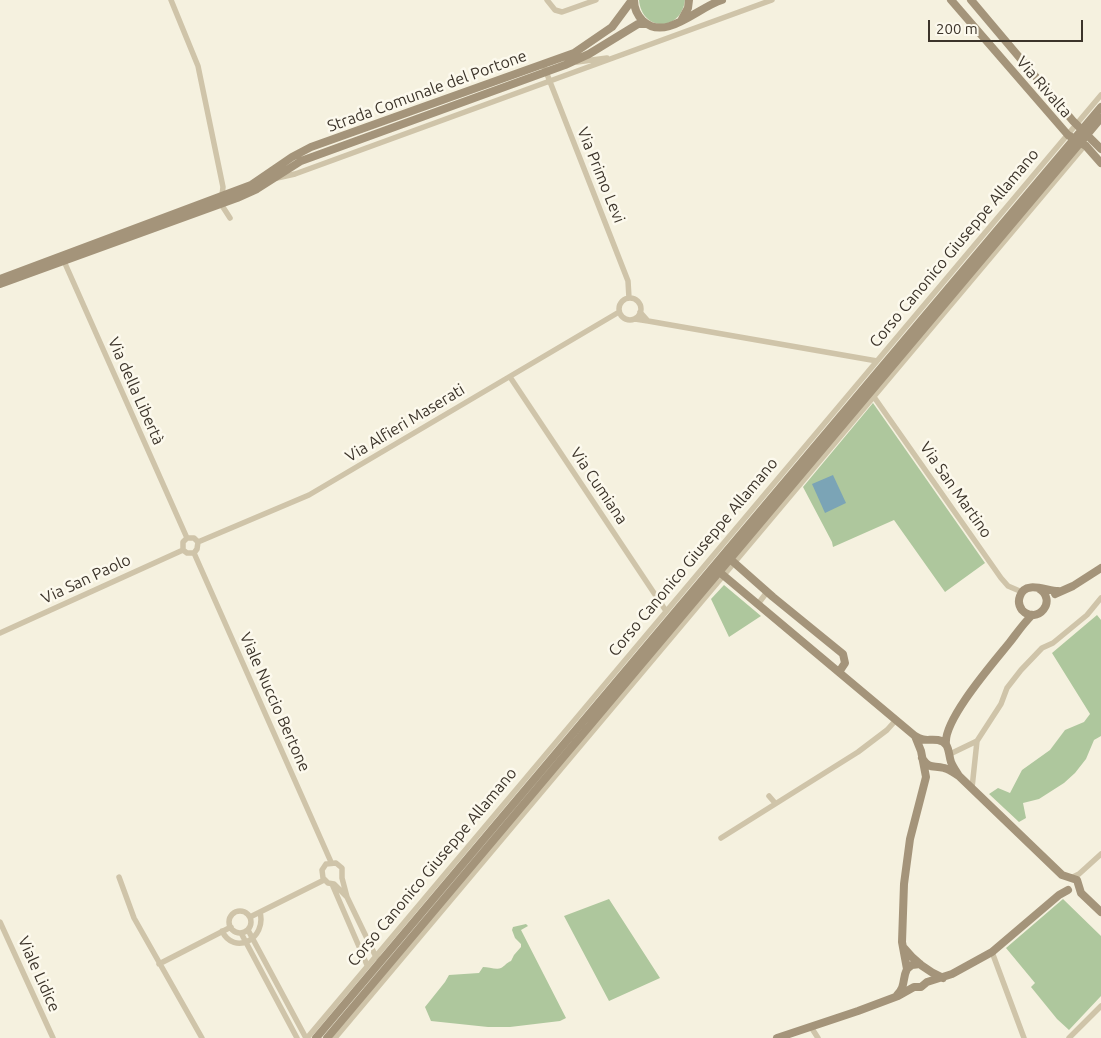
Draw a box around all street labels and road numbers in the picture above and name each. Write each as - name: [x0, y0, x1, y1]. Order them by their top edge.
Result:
- street label: Strada Comunale del Portone: [325, 46, 529, 136]
- street label: Via Rivalta: [1012, 52, 1076, 122]
- street label: Via Primo Levi: [573, 124, 629, 226]
- street label: Corso Canonico Giuseppe Allamano: [865, 145, 1043, 351]
- street label: Via della Libertà: [104, 334, 168, 448]
- street label: Via Alfieri Maserati: [342, 380, 468, 466]
- street label: Via San Martino: [916, 438, 996, 542]
- street label: Via Cumiana: [566, 444, 632, 528]
- street label: Corso Canonico Giuseppe Allamano: [604, 454, 782, 660]
- street label: Via San Paolo: [38, 550, 134, 608]
- street label: Viale Nuccio Bertone: [236, 629, 314, 775]
- street label: Corso Canonico Giuseppe Allamano: [343, 764, 521, 970]
- street label: Viale Lidice: [14, 933, 64, 1015]

